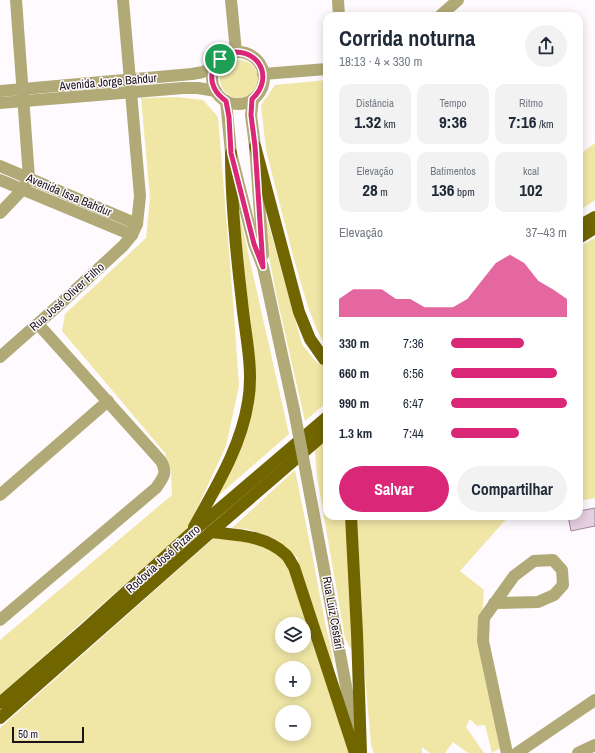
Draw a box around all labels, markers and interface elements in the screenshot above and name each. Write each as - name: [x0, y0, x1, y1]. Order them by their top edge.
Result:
- text: Corrida noturna: [339, 23, 475, 53]
- button: share: [525, 25, 567, 67]
- pin: [203, 42, 237, 76]
- icon: arrive: [209, 48, 231, 70]
- text: 18:13 · 4 × 330 m: [339, 53, 422, 70]
- street label: Avenida Jorge Bahdur: [58, 70, 158, 94]
- text: Distância: [356, 96, 394, 110]
- text: Tempo: [439, 96, 467, 110]
- text: Ritmo: [519, 96, 543, 110]
- text: 1.32: [354, 110, 381, 133]
- text: 9:36: [439, 110, 467, 133]
- text: 7:16: [509, 110, 536, 133]
- text: km: [381, 117, 396, 131]
- text: /km: [536, 117, 553, 131]
- text: Elevação: [356, 164, 394, 178]
- text: Batimentos: [430, 164, 476, 178]
- text: kcal: [523, 164, 539, 178]
- street label: Avenida Issa Bahdur: [23, 169, 115, 220]
- text: 28: [362, 178, 378, 201]
- text: 136: [431, 178, 455, 201]
- text: 102: [519, 178, 543, 201]
- text: m: [378, 185, 388, 199]
- text: bpm: [455, 185, 475, 199]
- text: Elevação: [339, 224, 383, 241]
- text: 37–43 m: [526, 224, 567, 241]
- street label: Rua José Oliver Filho: [26, 259, 108, 335]
- text: 330 m: [339, 335, 369, 352]
- text: 7:36: [403, 335, 424, 352]
- text: 660 m: [339, 365, 369, 382]
- text: 6:56: [403, 365, 424, 382]
- text: 990 m: [339, 395, 369, 412]
- text: 6:47: [403, 395, 424, 412]
- text: 1.3 km: [339, 425, 372, 442]
- text: 7:44: [403, 425, 424, 442]
- button: Salvar: [339, 466, 449, 512]
- button: Compartilhar: [457, 466, 567, 512]
- street label: Rodovia José Pizarro: [122, 521, 204, 597]
- street label: Rua Luiz Cestari: [319, 575, 347, 651]
- map controls: [275, 617, 311, 741]
- button: layers: [275, 617, 311, 653]
- button: +: [275, 661, 311, 697]
- button: −: [275, 705, 311, 741]
- scale bar: [12, 725, 84, 744]
- text: 50 m: [18, 727, 38, 741]

